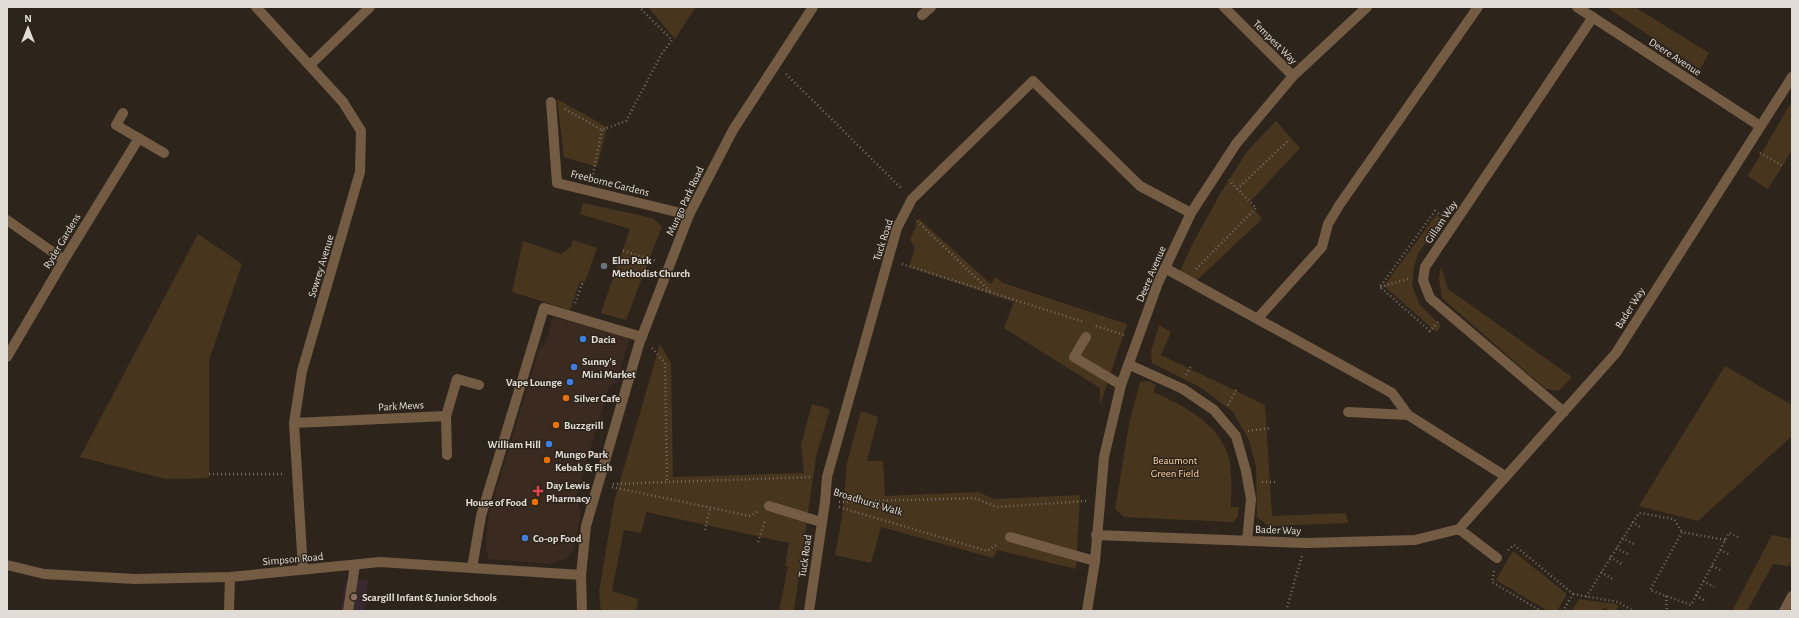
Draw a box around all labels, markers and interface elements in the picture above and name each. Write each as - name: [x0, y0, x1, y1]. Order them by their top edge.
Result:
- north arrow: [8, 8, 48, 48]
- text: N: [24, 13, 32, 24]
- street label: Tempest Way: [1251, 18, 1299, 66]
- street label: Deere Avenue: [1647, 36, 1703, 78]
- street label: Mungo Park Road: [664, 164, 706, 237]
- street label: Freeborne Gardens: [570, 168, 650, 198]
- street label: Gillam Way: [1423, 198, 1459, 245]
- street label: Ryder Gardens: [41, 212, 83, 270]
- street label: Tuck Road: [871, 218, 895, 262]
- street label: Sowrey Avenue: [306, 233, 336, 299]
- street label: Deere Avenue: [1134, 244, 1168, 304]
- place label: Elm Park Methodist Church: [612, 255, 690, 279]
- marker: Elm Park Methodist Church: [599, 261, 609, 271]
- street label: Bader Way: [1613, 285, 1647, 330]
- marker: Dacia: [578, 334, 588, 344]
- place label: Dacia: [591, 334, 617, 345]
- place label: Sunny's Mini Market: [582, 356, 636, 380]
- marker: Sunny's Mini Market: [569, 362, 579, 372]
- place label: Vape Lounge: [506, 377, 562, 388]
- marker: Vape Lounge: [565, 377, 575, 387]
- marker: Silver Cafe: [561, 393, 571, 403]
- place label: Silver Cafe: [574, 393, 620, 404]
- street label: Park Mews: [378, 399, 424, 413]
- marker: Buzzgrill: [551, 420, 561, 430]
- place label: Buzzgrill: [564, 420, 604, 431]
- place label: William Hill: [487, 439, 541, 450]
- marker: William Hill: [544, 439, 554, 449]
- place label: Mungo Park Kebab & Fish: [555, 449, 612, 473]
- marker: Mungo Park Kebab & Fish: [542, 455, 552, 465]
- park label: Beaumont Green Field: [1151, 455, 1200, 479]
- place label: Day Lewis Pharmacy: [546, 480, 590, 504]
- marker: Day Lewis Pharmacy: [533, 486, 543, 496]
- street label: Broadhurst Walk: [832, 486, 904, 518]
- place label: House of Food: [465, 497, 527, 508]
- marker: House of Food: [530, 497, 540, 507]
- street label: Bader Way: [1255, 524, 1301, 536]
- marker: Co-op Food: [520, 533, 530, 543]
- place label: Co-op Food: [533, 533, 582, 544]
- street label: Tuck Road: [797, 534, 813, 578]
- street label: Simpson Road: [262, 551, 324, 567]
- marker: Scargill Infant & Junior Schools: [349, 592, 359, 602]
- place label: Scargill Infant & Junior Schools: [362, 592, 497, 603]

